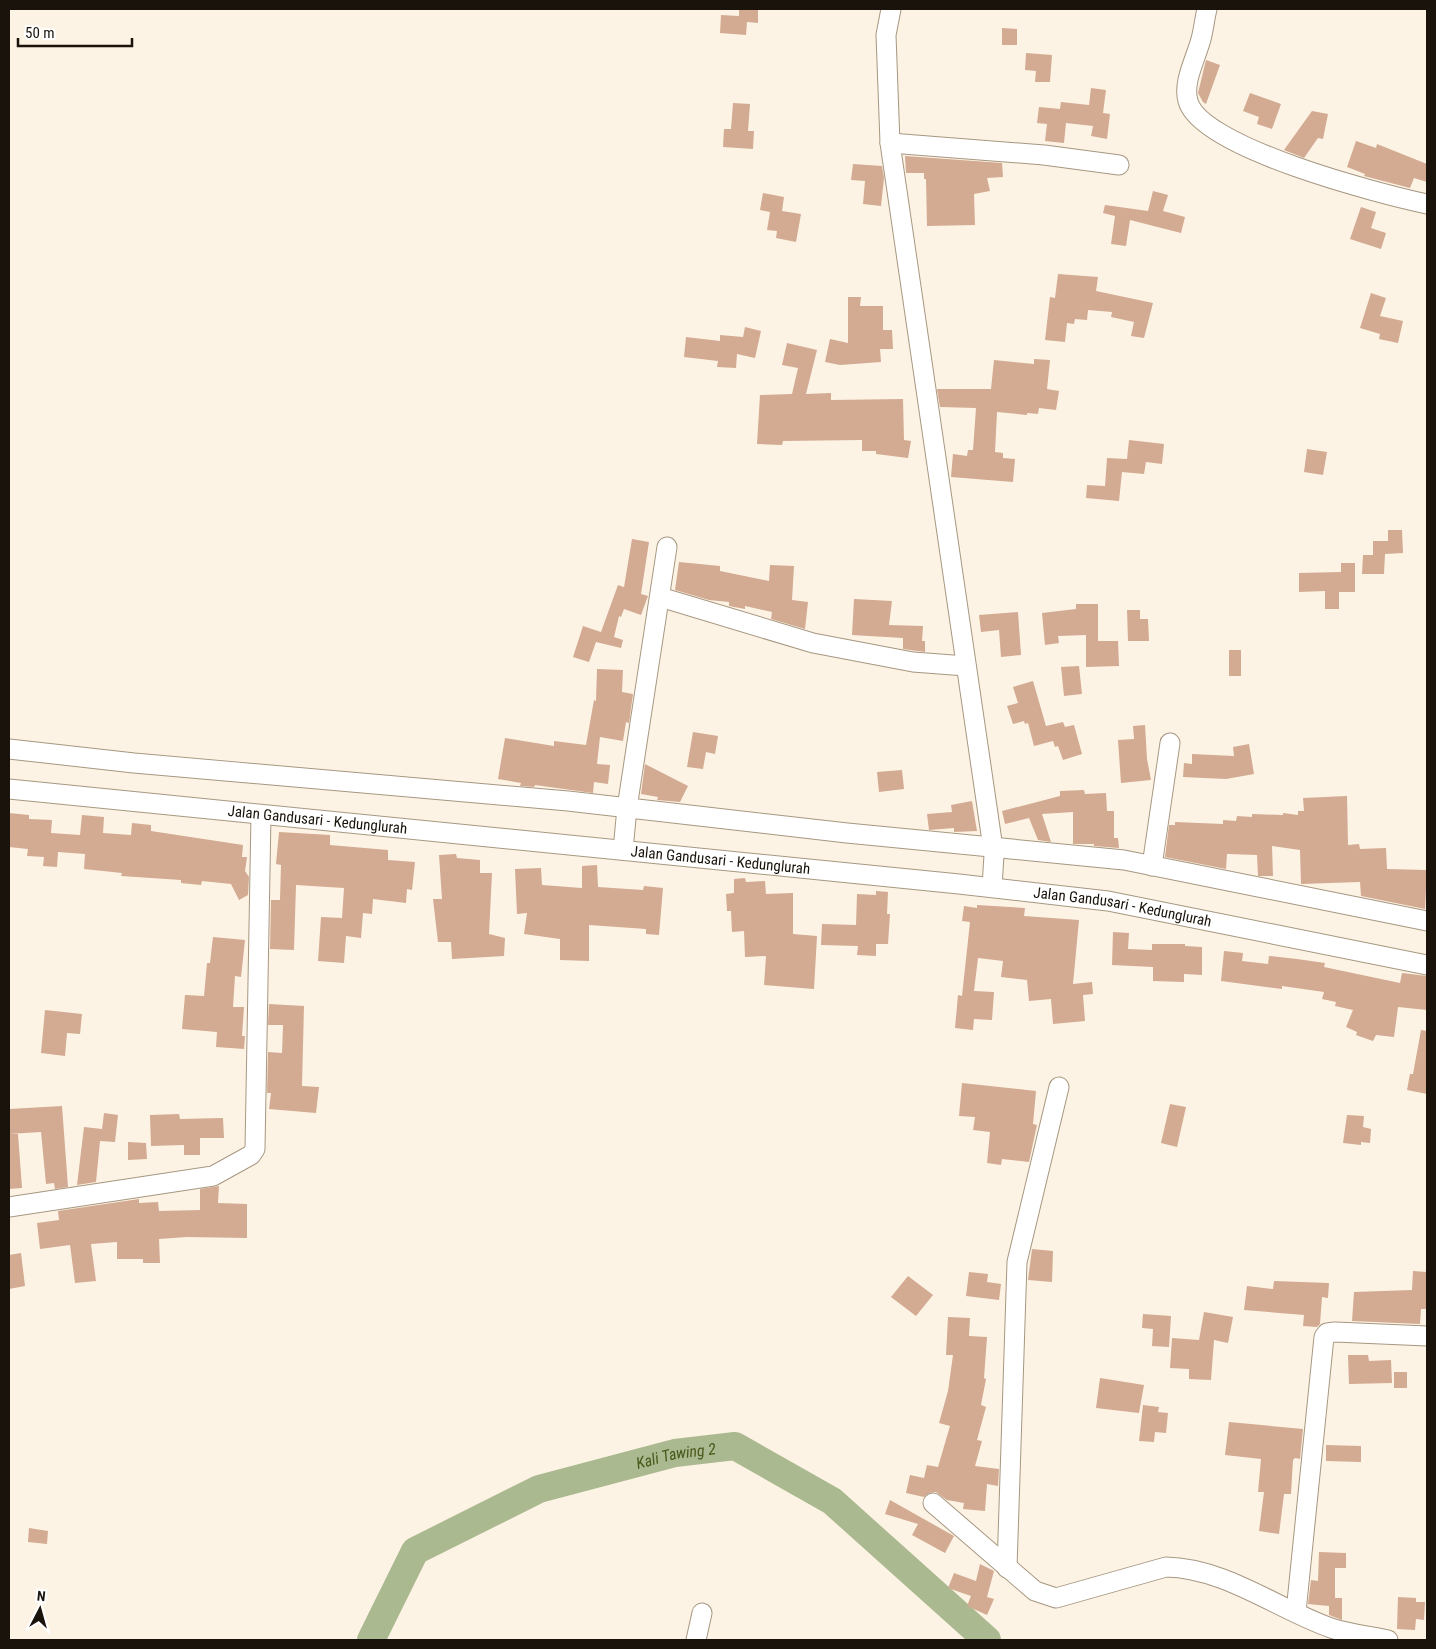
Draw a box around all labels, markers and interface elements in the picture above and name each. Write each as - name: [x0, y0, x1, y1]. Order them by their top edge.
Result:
- scale bar: [18, 15, 131, 47]
- text: 50 m: [25, 24, 55, 42]
- street label: Jalan Gandusari - Kedunglurah: [227, 802, 408, 838]
- street label: Jalan Gandusari - Kedunglurah: [630, 842, 811, 878]
- street label: Jalan Gandusari - Kedunglurah: [1033, 884, 1213, 931]
- water label: Kali Tawing 2: [634, 1439, 717, 1473]
- north arrow: [15, 1584, 65, 1634]
- text: N: [36, 1588, 46, 1604]

